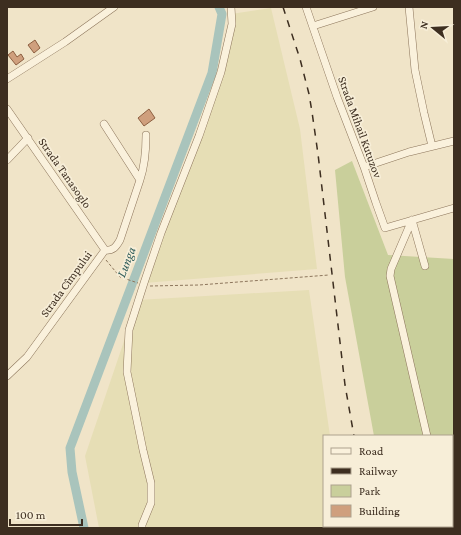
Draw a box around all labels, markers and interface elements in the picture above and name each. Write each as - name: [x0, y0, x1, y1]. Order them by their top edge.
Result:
- north arrow: [413, 8, 453, 48]
- text: N: [417, 19, 431, 30]
- street label: Strada Mihail Kutuzov: [335, 74, 385, 180]
- street label: Strada Tanasoglo: [36, 135, 94, 211]
- water label: Lunga: [113, 245, 139, 279]
- street label: Strada Cîmpului: [37, 248, 95, 320]
- legend: [323, 435, 453, 527]
- text: Road: [359, 444, 384, 458]
- text: Railway: [359, 464, 398, 478]
- text: Park: [359, 484, 381, 498]
- scale bar: [10, 501, 82, 527]
- text: Building: [359, 504, 400, 518]
- text: 100 m: [16, 508, 46, 522]

